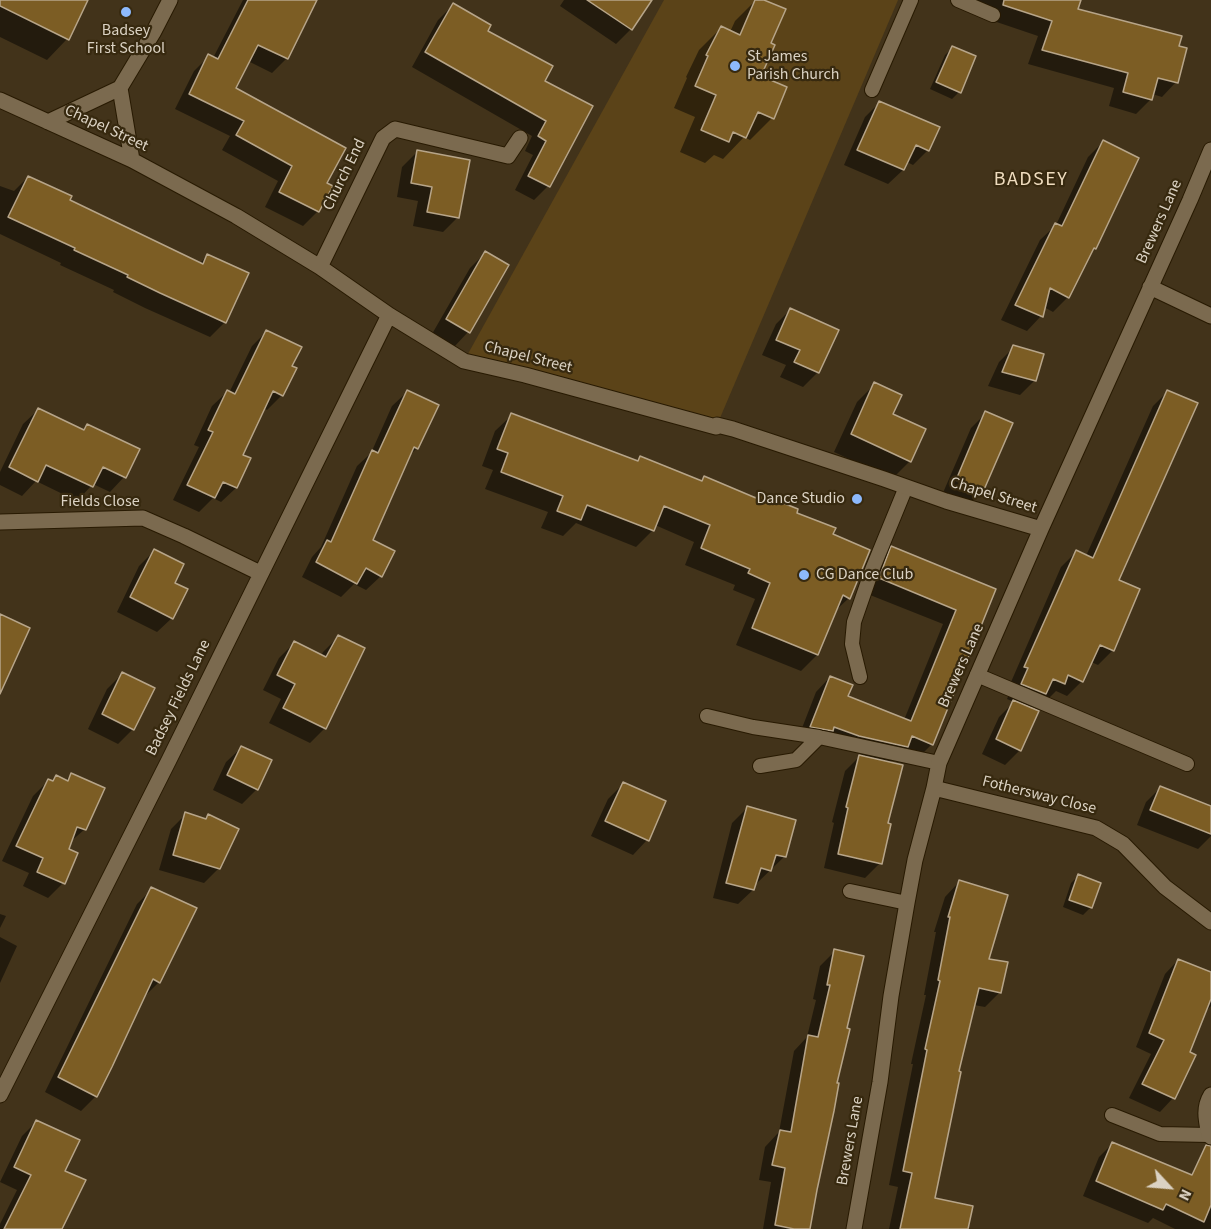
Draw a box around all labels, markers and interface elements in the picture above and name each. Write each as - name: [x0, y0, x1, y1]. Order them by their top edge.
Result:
- marker: Badsey First School: [119, 5, 133, 19]
- place label: Badsey First School: [87, 21, 165, 59]
- place label: St James Parish Church: [747, 47, 839, 85]
- marker: St James Parish Church: [728, 59, 742, 73]
- street label: Chapel Street: [61, 101, 151, 157]
- street label: Church End: [319, 136, 371, 214]
- district label: BADSEY: [994, 169, 1068, 193]
- street label: Brewers Lane: [1133, 177, 1187, 267]
- street label: Chapel Street: [482, 338, 574, 378]
- street label: Chapel Street: [947, 474, 1039, 518]
- place label: Dance Studio: [756, 489, 845, 509]
- street label: Fields Close: [60, 492, 140, 512]
- marker: Dance Studio: [850, 492, 864, 506]
- place label: CG Dance Club: [816, 565, 913, 585]
- marker: CG Dance Club: [797, 568, 811, 582]
- street label: Brewers Lane: [935, 621, 989, 711]
- street label: Badsey Fields Lane: [143, 637, 215, 759]
- street label: Fothersway Close: [980, 773, 1098, 819]
- street label: Brewers Lane: [834, 1095, 868, 1187]
- north arrow: [1139, 1157, 1199, 1217]
- text: N: [1173, 1185, 1197, 1204]

